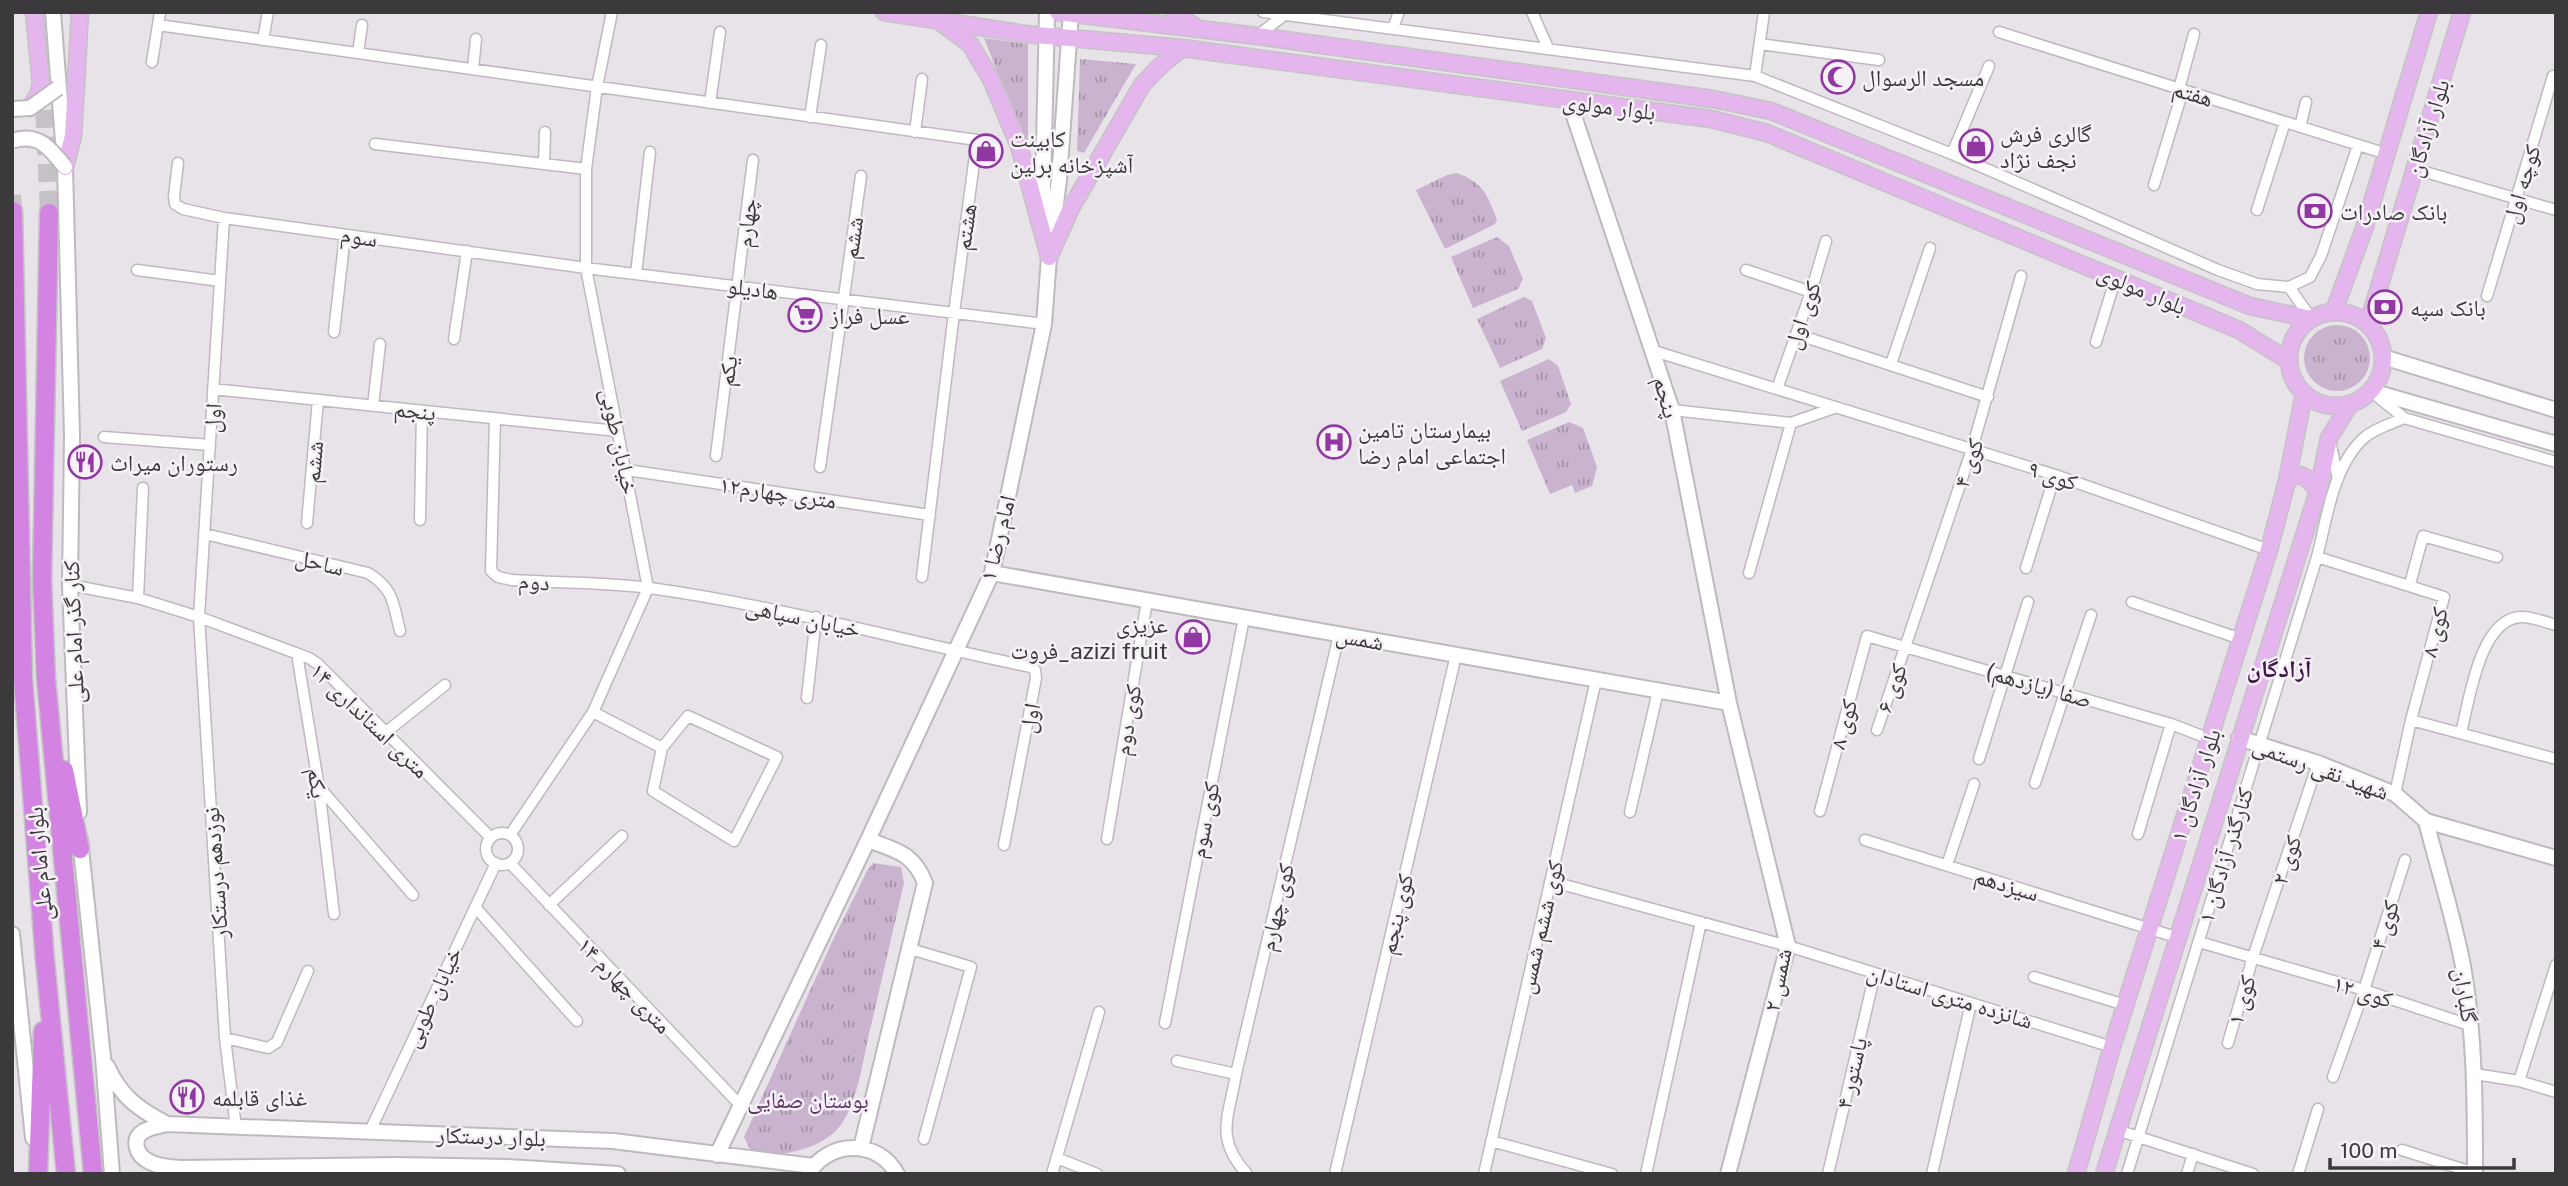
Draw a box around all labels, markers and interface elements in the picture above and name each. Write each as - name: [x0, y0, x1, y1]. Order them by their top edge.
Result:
- mosque icon: مسجد الرسوال: [1819, 58, 1857, 96]
- place label: مسجد الرسوال: [1862, 64, 1984, 92]
- street label: هفتم: [2169, 74, 2217, 115]
- street label: بلوار آزادگان: [2399, 76, 2456, 180]
- street label: بلوار مولوی: [1561, 87, 1657, 126]
- place label: گالری فرش نجف نژاد: [2000, 120, 2092, 173]
- place label: کابینت آشپزخانه برلین: [1010, 125, 1134, 179]
- shop icon: گالری فرش نجف نژاد: [1957, 127, 1995, 165]
- shop icon: کابینت آشپزخانه برلین: [967, 132, 1005, 170]
- street label: کوچه اول: [2496, 141, 2547, 227]
- bank icon: بانک صادرات: [2296, 192, 2334, 230]
- street label: چهارم: [730, 197, 765, 249]
- place label: بانک صادرات: [2340, 198, 2447, 225]
- street label: هشتم: [948, 202, 985, 253]
- street label: ششم: [836, 215, 871, 261]
- street label: سوم: [338, 220, 379, 255]
- street label: بلوار مولوی: [2093, 258, 2190, 321]
- street label: هادیلو: [726, 271, 780, 305]
- street label: کوی اول: [1778, 277, 1827, 353]
- bank icon: بانک سپه: [2366, 288, 2404, 326]
- place label: بانک سپه: [2410, 294, 2486, 322]
- supermarket icon: عسل فراز: [786, 296, 824, 334]
- place label: عسل فراز: [829, 302, 910, 330]
- street label: یکم: [712, 354, 745, 388]
- street label: پنجم: [1646, 373, 1685, 422]
- street label: خیابان طوبی: [595, 385, 644, 497]
- street label: پنجم: [392, 394, 437, 429]
- street label: اول: [197, 402, 228, 434]
- place label: بیمارستان تامین اجتماعی امام رضا: [1358, 416, 1506, 472]
- hospital icon: بیمارستان تامین اجتماعی امام رضا: [1315, 423, 1353, 461]
- street label: کوی ۴: [1947, 434, 1990, 491]
- street label: ششم: [298, 440, 331, 485]
- restaurant icon: رستوران میراث: [66, 443, 104, 481]
- place label: رستوران میراث: [110, 449, 238, 477]
- street label: کوی ۹: [2025, 454, 2082, 497]
- street label: ۱۲متری چهارم: [717, 470, 838, 517]
- street label: امام رضا ۱: [973, 492, 1024, 584]
- street label: ساحل: [293, 543, 347, 582]
- street label: کنار گذر امام علی: [57, 559, 92, 704]
- street label: دوم: [517, 566, 551, 599]
- street label: خیابان سپاهی: [743, 592, 863, 643]
- street label: کوی ۸: [2415, 604, 2454, 660]
- place label: عزیزی فروت_azizi fruit: [1011, 611, 1168, 664]
- shop icon: عزیزی فروت_azizi fruit: [1174, 618, 1212, 656]
- street label: شمس: [1334, 621, 1386, 656]
- district label: آزادگان: [2246, 654, 2312, 683]
- street label: ۱۴ متری استانداری: [304, 657, 435, 784]
- street label: صفا (یازدهم): [1982, 657, 2095, 716]
- street label: کوی ۶: [1870, 659, 1913, 717]
- street label: کوی دوم: [1107, 682, 1150, 758]
- street label: کوی ۸: [1823, 696, 1864, 752]
- street label: اول: [1013, 701, 1046, 735]
- street label: بلوار آزادگان ۱: [2164, 725, 2227, 845]
- street label: شهید نقی رستمی: [2249, 731, 2393, 806]
- street label: یکم: [300, 766, 333, 800]
- street label: کوی سوم: [1183, 779, 1228, 861]
- street label: کنارگذر آزادگان ۱: [2192, 784, 2259, 926]
- street label: بلوار امام علی: [21, 806, 60, 922]
- street label: نوزدهم درستکار: [197, 806, 236, 941]
- street label: کوی ۲: [2265, 831, 2308, 888]
- street label: کوی ششم شمس: [1512, 857, 1572, 997]
- street label: کوی چهارم: [1253, 860, 1302, 954]
- street label: سیزدهم: [1971, 861, 2043, 909]
- street label: کوی پنجم: [1374, 870, 1421, 958]
- street label: کوی ۴: [2364, 897, 2405, 953]
- street label: ۱۴ متری چهارم: [570, 931, 678, 1041]
- street label: خیابان طوبی: [397, 942, 468, 1052]
- street label: شمس ۲: [1757, 946, 1798, 1014]
- street label: شانزده متری استادان: [1863, 958, 2036, 1035]
- street label: گلباران: [2447, 965, 2484, 1025]
- street label: کوی ۱۲: [2330, 969, 2396, 1014]
- street label: کوی ۱: [2221, 972, 2262, 1028]
- street label: پاستور ۴: [1830, 1035, 1873, 1112]
- restaurant icon: غذای قابلمه: [168, 1078, 206, 1116]
- place label: غذای قابلمه: [212, 1084, 308, 1112]
- park label: بوستان صفایی: [747, 1086, 869, 1114]
- street label: بلوار درستکار: [435, 1121, 546, 1152]
- scale bar: [2330, 1126, 2514, 1170]
- text: 100 m: [2340, 1138, 2397, 1163]

